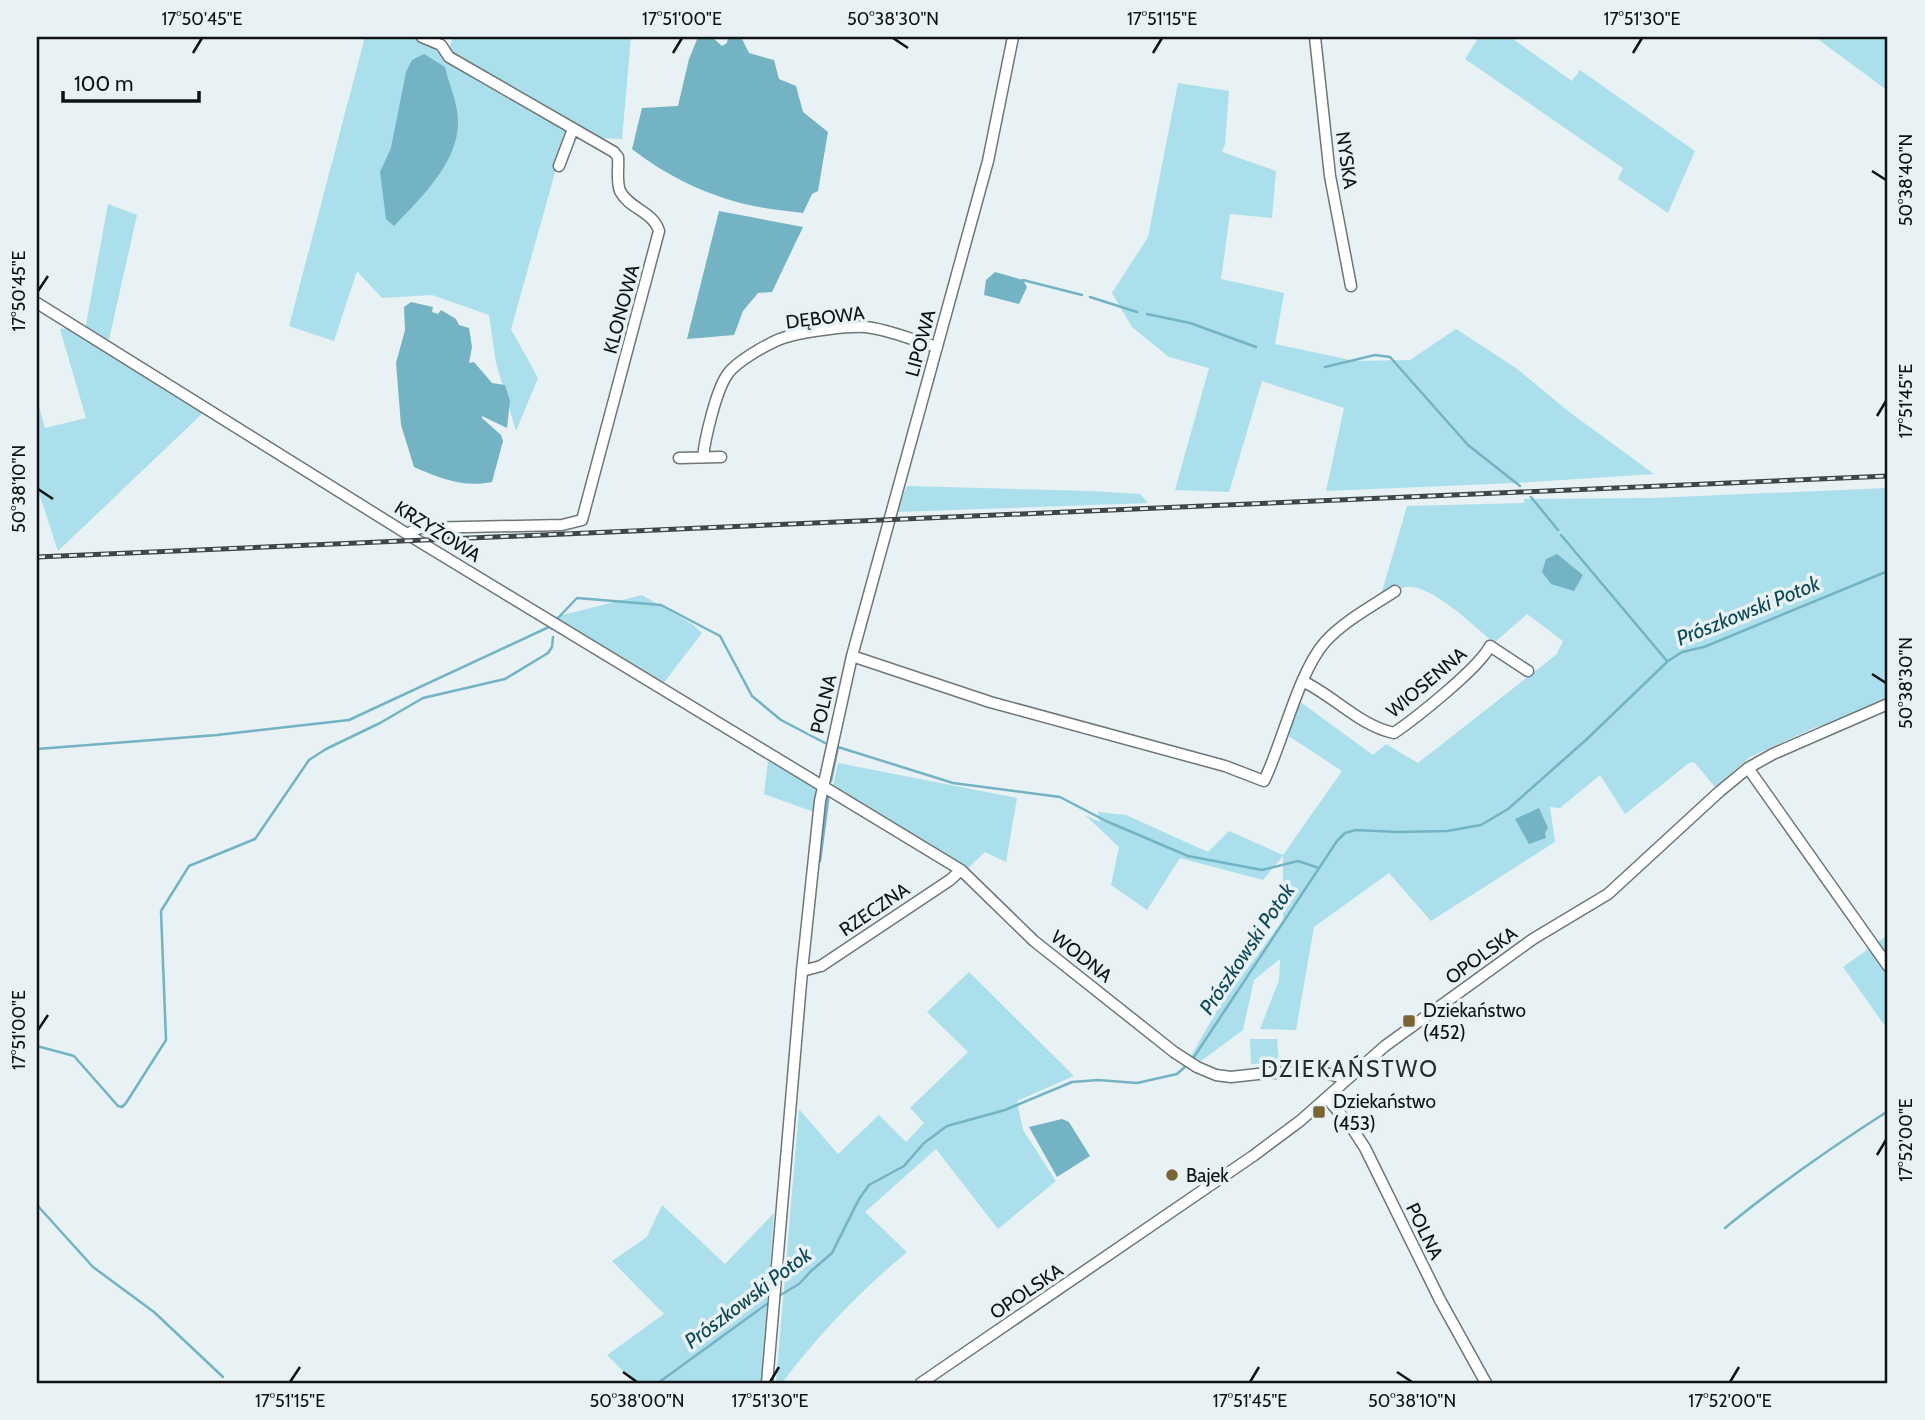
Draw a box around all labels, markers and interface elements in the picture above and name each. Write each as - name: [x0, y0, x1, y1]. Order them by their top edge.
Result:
- text: 17°50'45"E: [161, 8, 243, 30]
- text: 17°51'00"E: [642, 8, 722, 30]
- text: 50°38'30"N: [847, 8, 939, 30]
- text: 17°51'15"E: [1127, 8, 1197, 30]
- text: 17°51'30"E: [1604, 8, 1680, 30]
- scale bar: [63, 60, 200, 104]
- text: 100 m: [74, 71, 133, 96]
- street label: NYSKA: [1331, 130, 1362, 191]
- text: 50°38'40"N: [1895, 134, 1917, 226]
- text: 17°50'45"E: [8, 250, 30, 332]
- street label: KLONOWA: [599, 262, 644, 356]
- street label: DĘBOWA: [784, 301, 866, 334]
- street label: LIPOWA: [900, 307, 941, 379]
- text: 17°51'45"E: [1895, 364, 1917, 438]
- text: 50°38'10"N: [8, 445, 30, 533]
- street label: KRZYŻOWA: [390, 496, 485, 567]
- water label: Prószkowski Potok: [1672, 570, 1824, 651]
- text: 50°38'30"N: [1895, 637, 1917, 729]
- street label: WIOSENNA: [1382, 642, 1471, 723]
- street label: POLNA: [806, 672, 842, 736]
- street label: RZECZNA: [835, 878, 914, 941]
- water label: Prószkowski Potok: [1194, 878, 1300, 1019]
- street label: OPOLSKA: [1441, 921, 1522, 989]
- street label: WODNA: [1046, 925, 1117, 988]
- text: 17°51'00"E: [8, 990, 30, 1070]
- place label: Dziekaństwo (452): [1423, 999, 1526, 1044]
- marker: Dziekaństwo (452): [1401, 1013, 1417, 1029]
- district label: DZIEKAŃSTWO: [1261, 1054, 1439, 1083]
- place label: Dziekaństwo (453): [1333, 1090, 1436, 1135]
- text: 17°52'00"E: [1895, 1098, 1917, 1182]
- marker: Dziekaństwo (453): [1311, 1104, 1327, 1120]
- place label: Bajek: [1186, 1164, 1229, 1187]
- marker: Bajek: [1164, 1167, 1180, 1183]
- street label: POLNA: [1401, 1199, 1448, 1264]
- water label: Prószkowski Potok: [679, 1241, 817, 1353]
- street label: OPOLSKA: [985, 1258, 1067, 1324]
- text: 17°51'15"E: [255, 1390, 325, 1412]
- text: 50°38'00"N: [590, 1390, 684, 1412]
- text: 17°51'30"E: [732, 1390, 808, 1412]
- text: 17°51'45"E: [1213, 1390, 1287, 1412]
- text: 50°38'10"N: [1368, 1390, 1456, 1412]
- text: 17°52'00"E: [1688, 1390, 1772, 1412]

